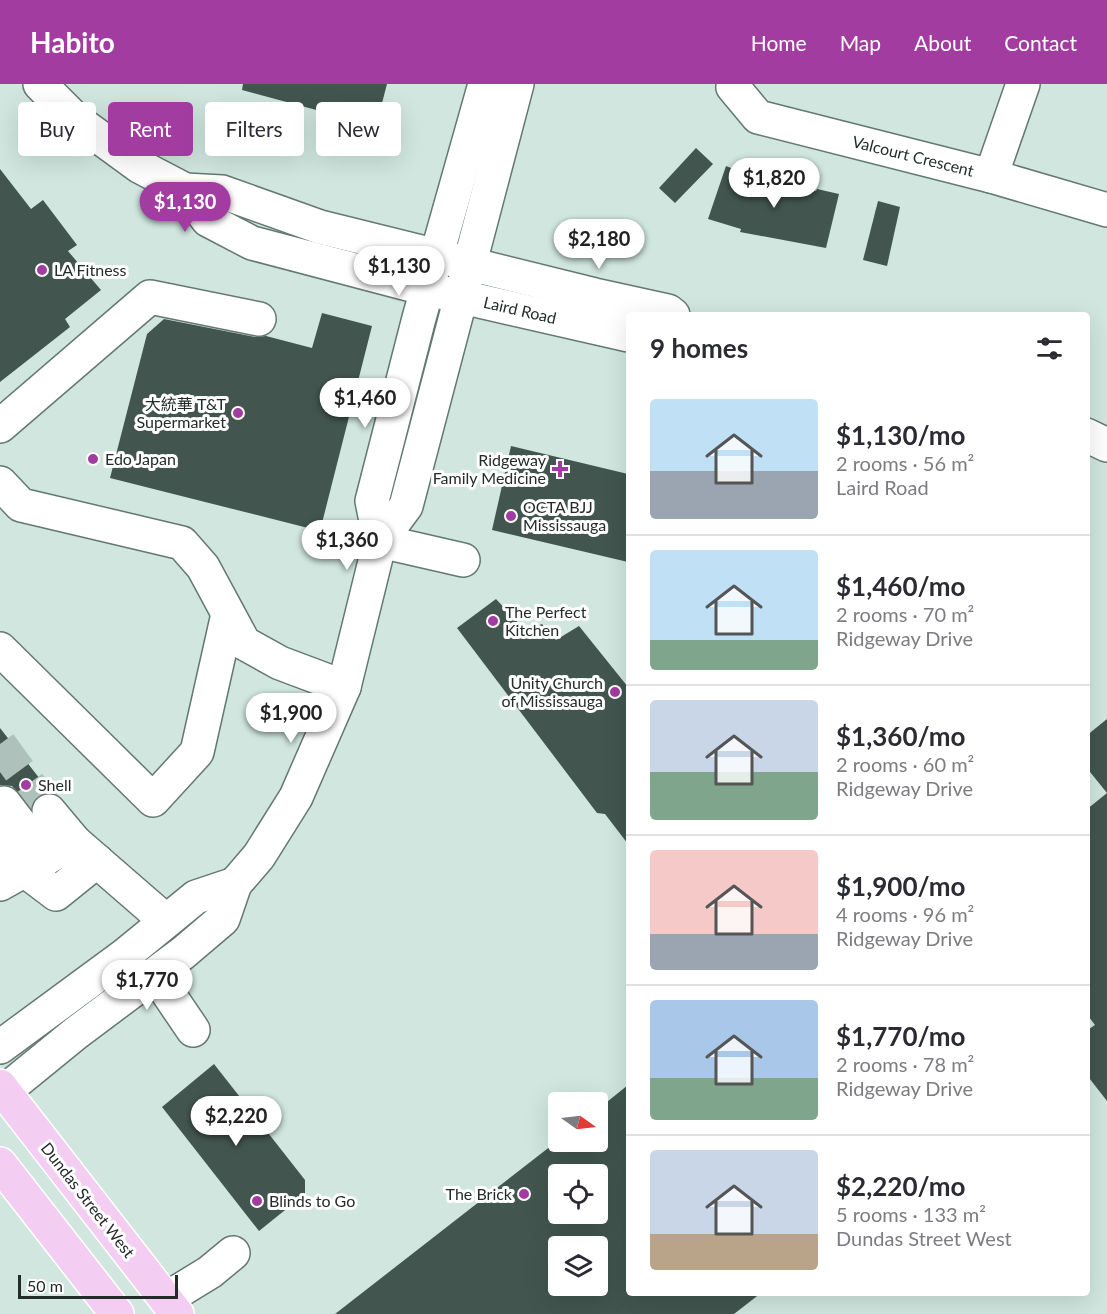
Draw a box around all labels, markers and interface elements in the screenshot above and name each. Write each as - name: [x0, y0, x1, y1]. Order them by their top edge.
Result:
- text: Habito: [30, 25, 115, 59]
- text: Home: [751, 30, 807, 55]
- text: Map: [840, 30, 881, 55]
- text: About: [914, 30, 971, 55]
- text: Contact: [1004, 30, 1077, 55]
- chip: Buy: [18, 102, 96, 156]
- chip: Rent: [108, 102, 193, 156]
- chip: Filters: [205, 102, 304, 156]
- chip: New: [316, 102, 401, 156]
- street label: Valcourt Crescent: [850, 131, 976, 180]
- pin: $1,820: [725, 158, 823, 209]
- text: $1,820: [743, 165, 805, 189]
- pin: $1,130: [136, 182, 234, 233]
- text: $1,130: [154, 189, 216, 213]
- pin: $2,180: [550, 219, 648, 270]
- text: $2,180: [568, 226, 630, 250]
- pin: $1,130: [350, 246, 448, 297]
- text: $1,130: [368, 253, 430, 277]
- place label: LA Fitness: [54, 260, 127, 279]
- marker: LA Fitness: [35, 263, 49, 277]
- street label: Laird Road: [482, 292, 558, 327]
- text: 9 homes: [650, 332, 748, 364]
- icon: filters: [1033, 332, 1066, 365]
- pin: $1,460: [316, 378, 414, 429]
- text: $1,460: [334, 385, 396, 409]
- place label: 大統華 T&T Supermarket: [137, 394, 227, 431]
- marker: 大統華 T&T Supermarket: [231, 406, 245, 420]
- text: $1,130/mo: [836, 419, 966, 451]
- icon: home: [698, 423, 770, 495]
- place label: Edo Japan: [105, 449, 176, 468]
- place label: Ridgeway Family Medicine: [433, 450, 547, 487]
- text: 2 rooms · 56 m²: [836, 451, 974, 475]
- marker: Edo Japan: [86, 452, 100, 466]
- marker: Ridgeway Family Medicine: [551, 460, 569, 478]
- text: Laird Road: [836, 475, 929, 499]
- place label: OCTA BJJ Mississauga: [523, 497, 606, 534]
- marker: OCTA BJJ Mississauga: [504, 509, 518, 523]
- pin: $1,360: [298, 520, 396, 571]
- text: $1,360: [316, 527, 378, 551]
- text: $1,460/mo: [836, 570, 966, 602]
- icon: home: [698, 574, 770, 646]
- place label: The Perfect Kitchen: [505, 602, 587, 639]
- text: 2 rooms · 70 m²: [836, 602, 974, 626]
- marker: The Perfect Kitchen: [486, 614, 500, 628]
- text: Ridgeway Drive: [836, 626, 973, 650]
- place label: Unity Church of Mississauga: [501, 673, 603, 710]
- marker: Unity Church of Mississauga: [608, 685, 622, 699]
- pin: $1,900: [242, 693, 340, 744]
- text: $1,900: [260, 700, 322, 724]
- text: $1,360/mo: [836, 720, 966, 752]
- icon: home: [698, 724, 770, 796]
- text: 2 rooms · 60 m²: [836, 752, 974, 776]
- place label: Shell: [38, 775, 71, 794]
- text: Ridgeway Drive: [836, 776, 973, 800]
- marker: Shell: [19, 778, 33, 792]
- text: $1,900/mo: [836, 870, 966, 902]
- icon: home: [698, 874, 770, 946]
- text: 4 rooms · 96 m²: [836, 902, 974, 926]
- text: Ridgeway Drive: [836, 926, 973, 950]
- pin: $1,770: [98, 960, 196, 1011]
- text: $1,770: [116, 967, 178, 991]
- text: $1,770/mo: [836, 1020, 966, 1052]
- icon: home: [698, 1024, 770, 1096]
- text: 2 rooms · 78 m²: [836, 1052, 974, 1076]
- text: Ridgeway Drive: [836, 1076, 973, 1100]
- north arrow: [548, 1092, 608, 1152]
- map controls: [548, 1092, 608, 1296]
- pin: $2,220: [187, 1096, 285, 1147]
- text: $2,220: [205, 1103, 267, 1127]
- street label: Dundas Street West: [38, 1138, 139, 1261]
- button: locate: [548, 1164, 608, 1224]
- text: $2,220/mo: [836, 1170, 966, 1202]
- icon: home: [698, 1174, 770, 1246]
- place label: The Brick: [446, 1184, 513, 1203]
- marker: The Brick: [517, 1187, 531, 1201]
- place label: Blinds to Go: [269, 1191, 355, 1210]
- marker: Blinds to Go: [250, 1194, 264, 1208]
- text: 5 rooms · 133 m²: [836, 1202, 986, 1226]
- text: Dundas Street West: [836, 1226, 1012, 1250]
- button: layers: [548, 1236, 608, 1296]
- scale bar: [18, 1272, 178, 1300]
- text: 50 m: [27, 1276, 63, 1295]

